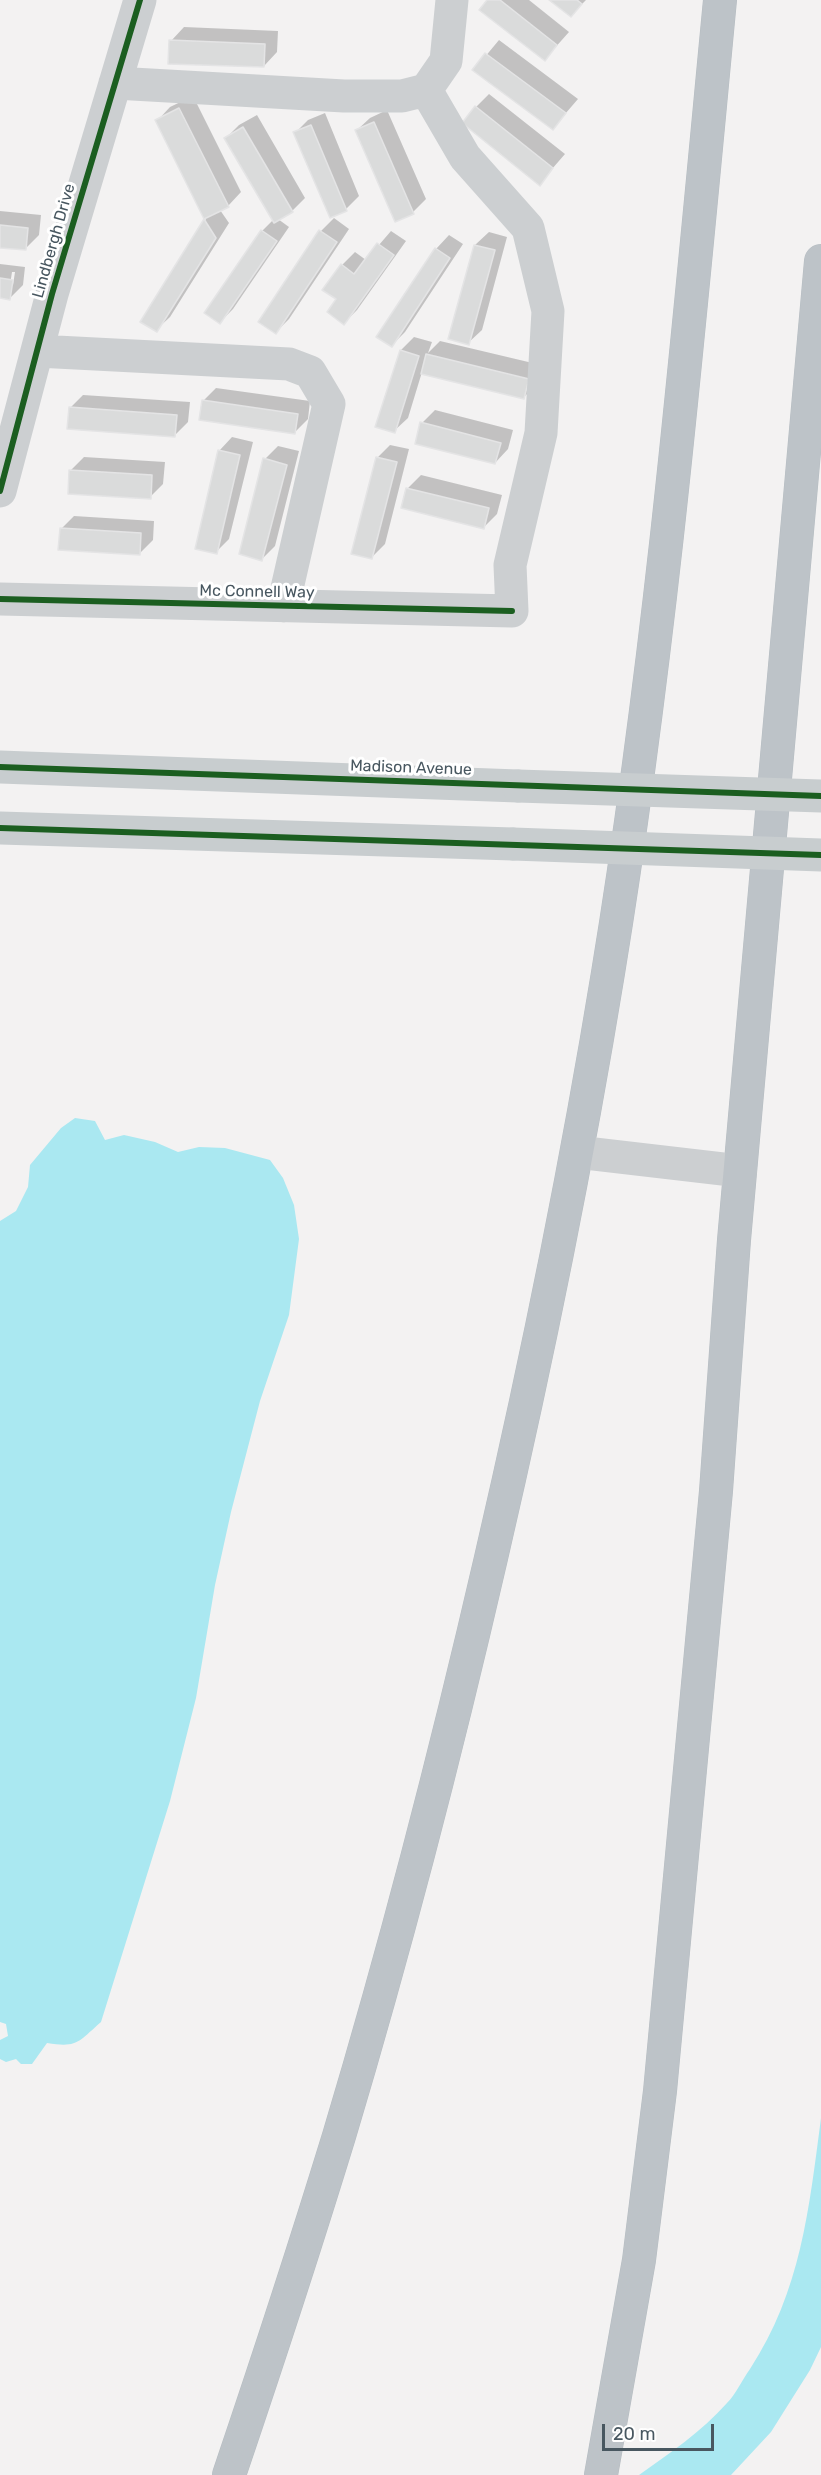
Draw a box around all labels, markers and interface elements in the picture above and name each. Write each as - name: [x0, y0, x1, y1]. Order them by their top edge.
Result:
- street label: Lindbergh Drive: [28, 182, 80, 300]
- street label: Mc Connell Way: [199, 581, 315, 603]
- street label: Madison Avenue: [350, 756, 472, 780]
- scale bar: [605, 2412, 718, 2450]
- text: 20 m: [613, 2423, 655, 2445]

